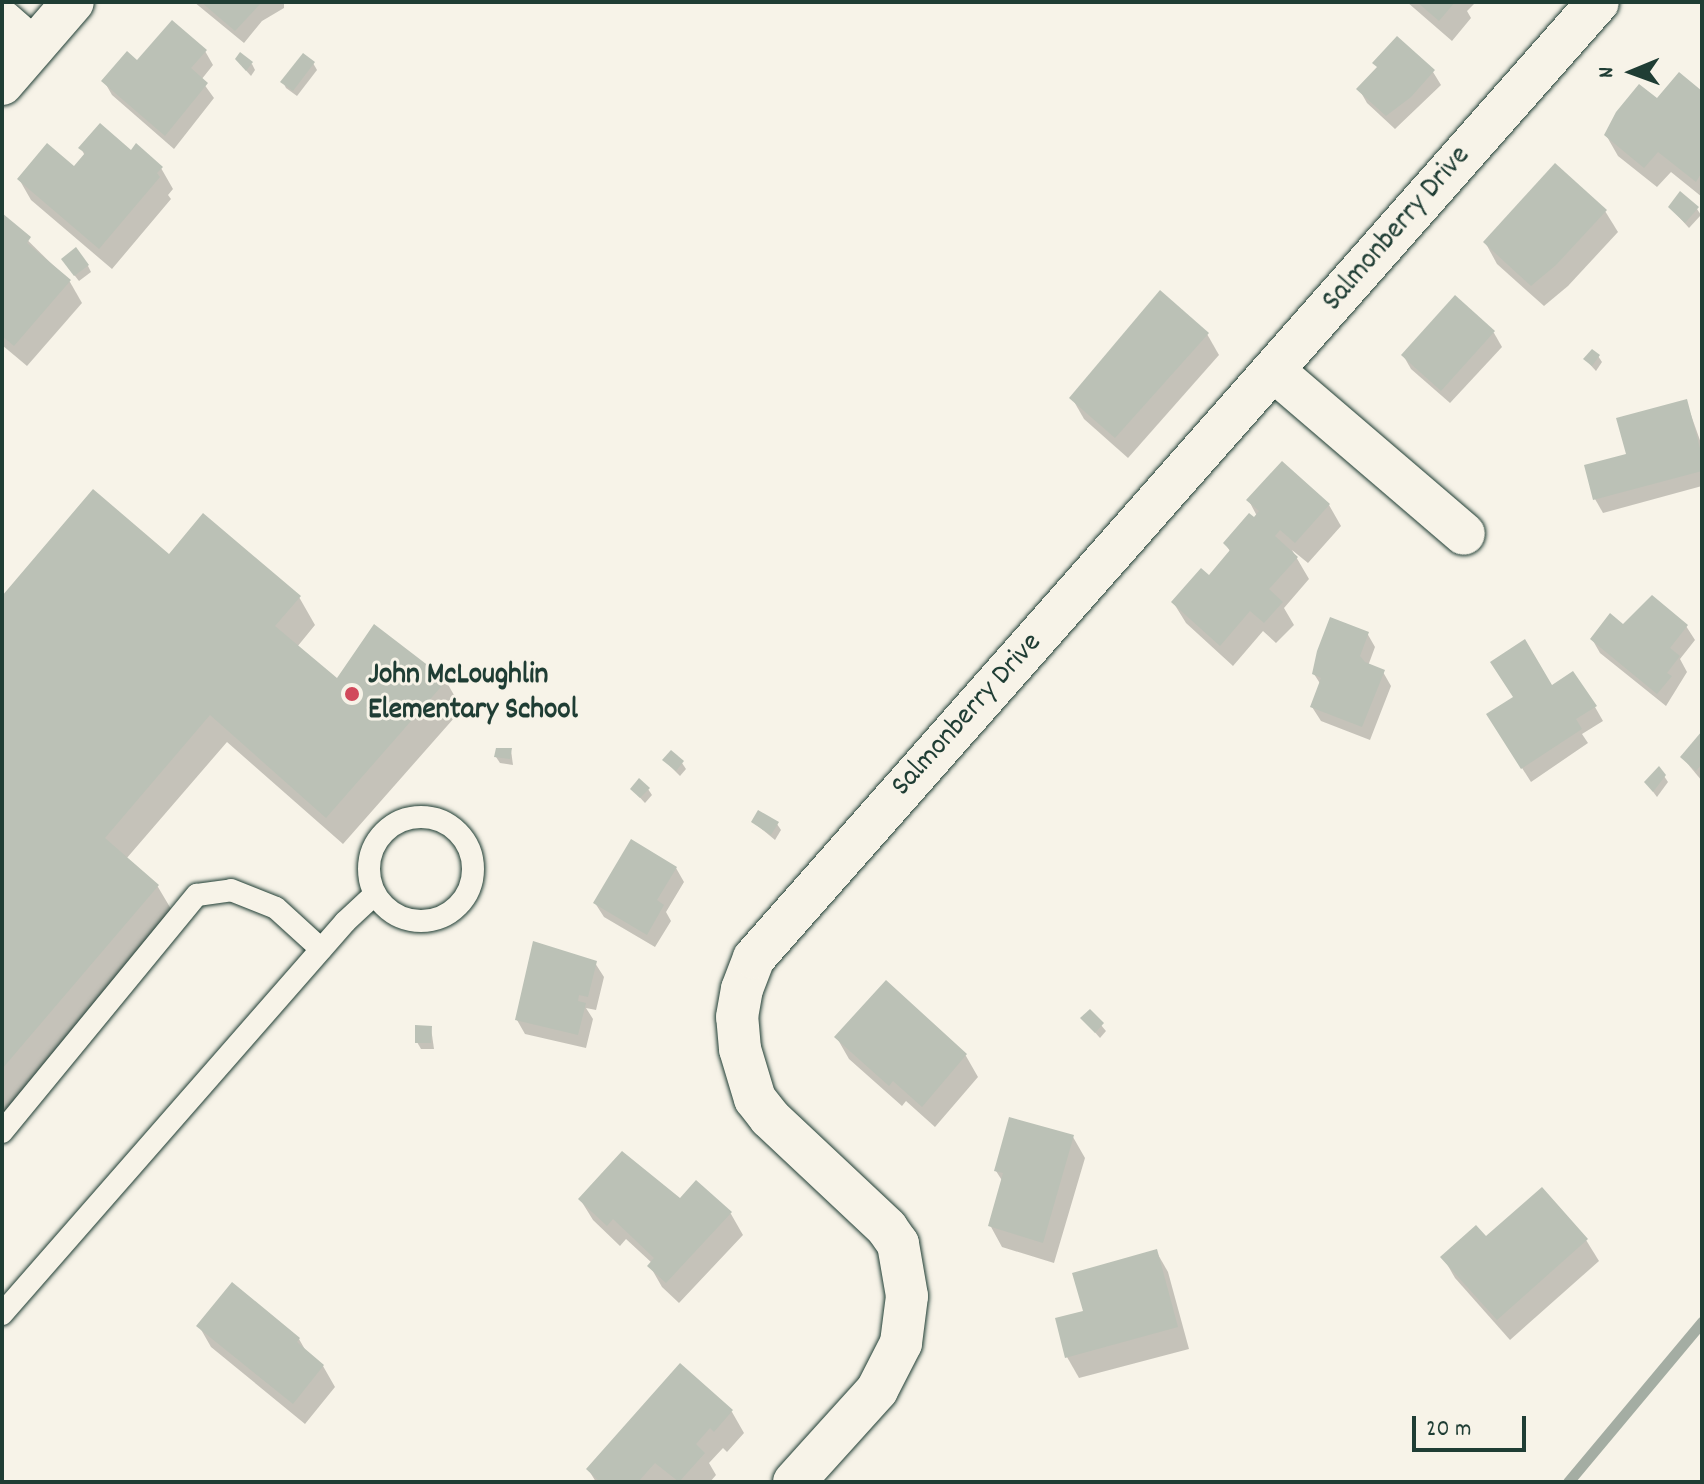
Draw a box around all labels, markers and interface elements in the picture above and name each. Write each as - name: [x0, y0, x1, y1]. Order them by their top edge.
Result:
- north arrow: [1592, 32, 1672, 112]
- text: N: [1592, 67, 1623, 78]
- street label: Salmonberry Drive: [1316, 140, 1480, 320]
- street label: Salmonberry Drive: [885, 627, 1051, 805]
- place label: John McLoughlin Elementary School: [368, 659, 578, 730]
- marker: John McLoughlin Elementary School: [343, 685, 361, 703]
- scale bar: [1416, 1400, 1530, 1450]
- text: 20 m: [1426, 1413, 1472, 1447]

